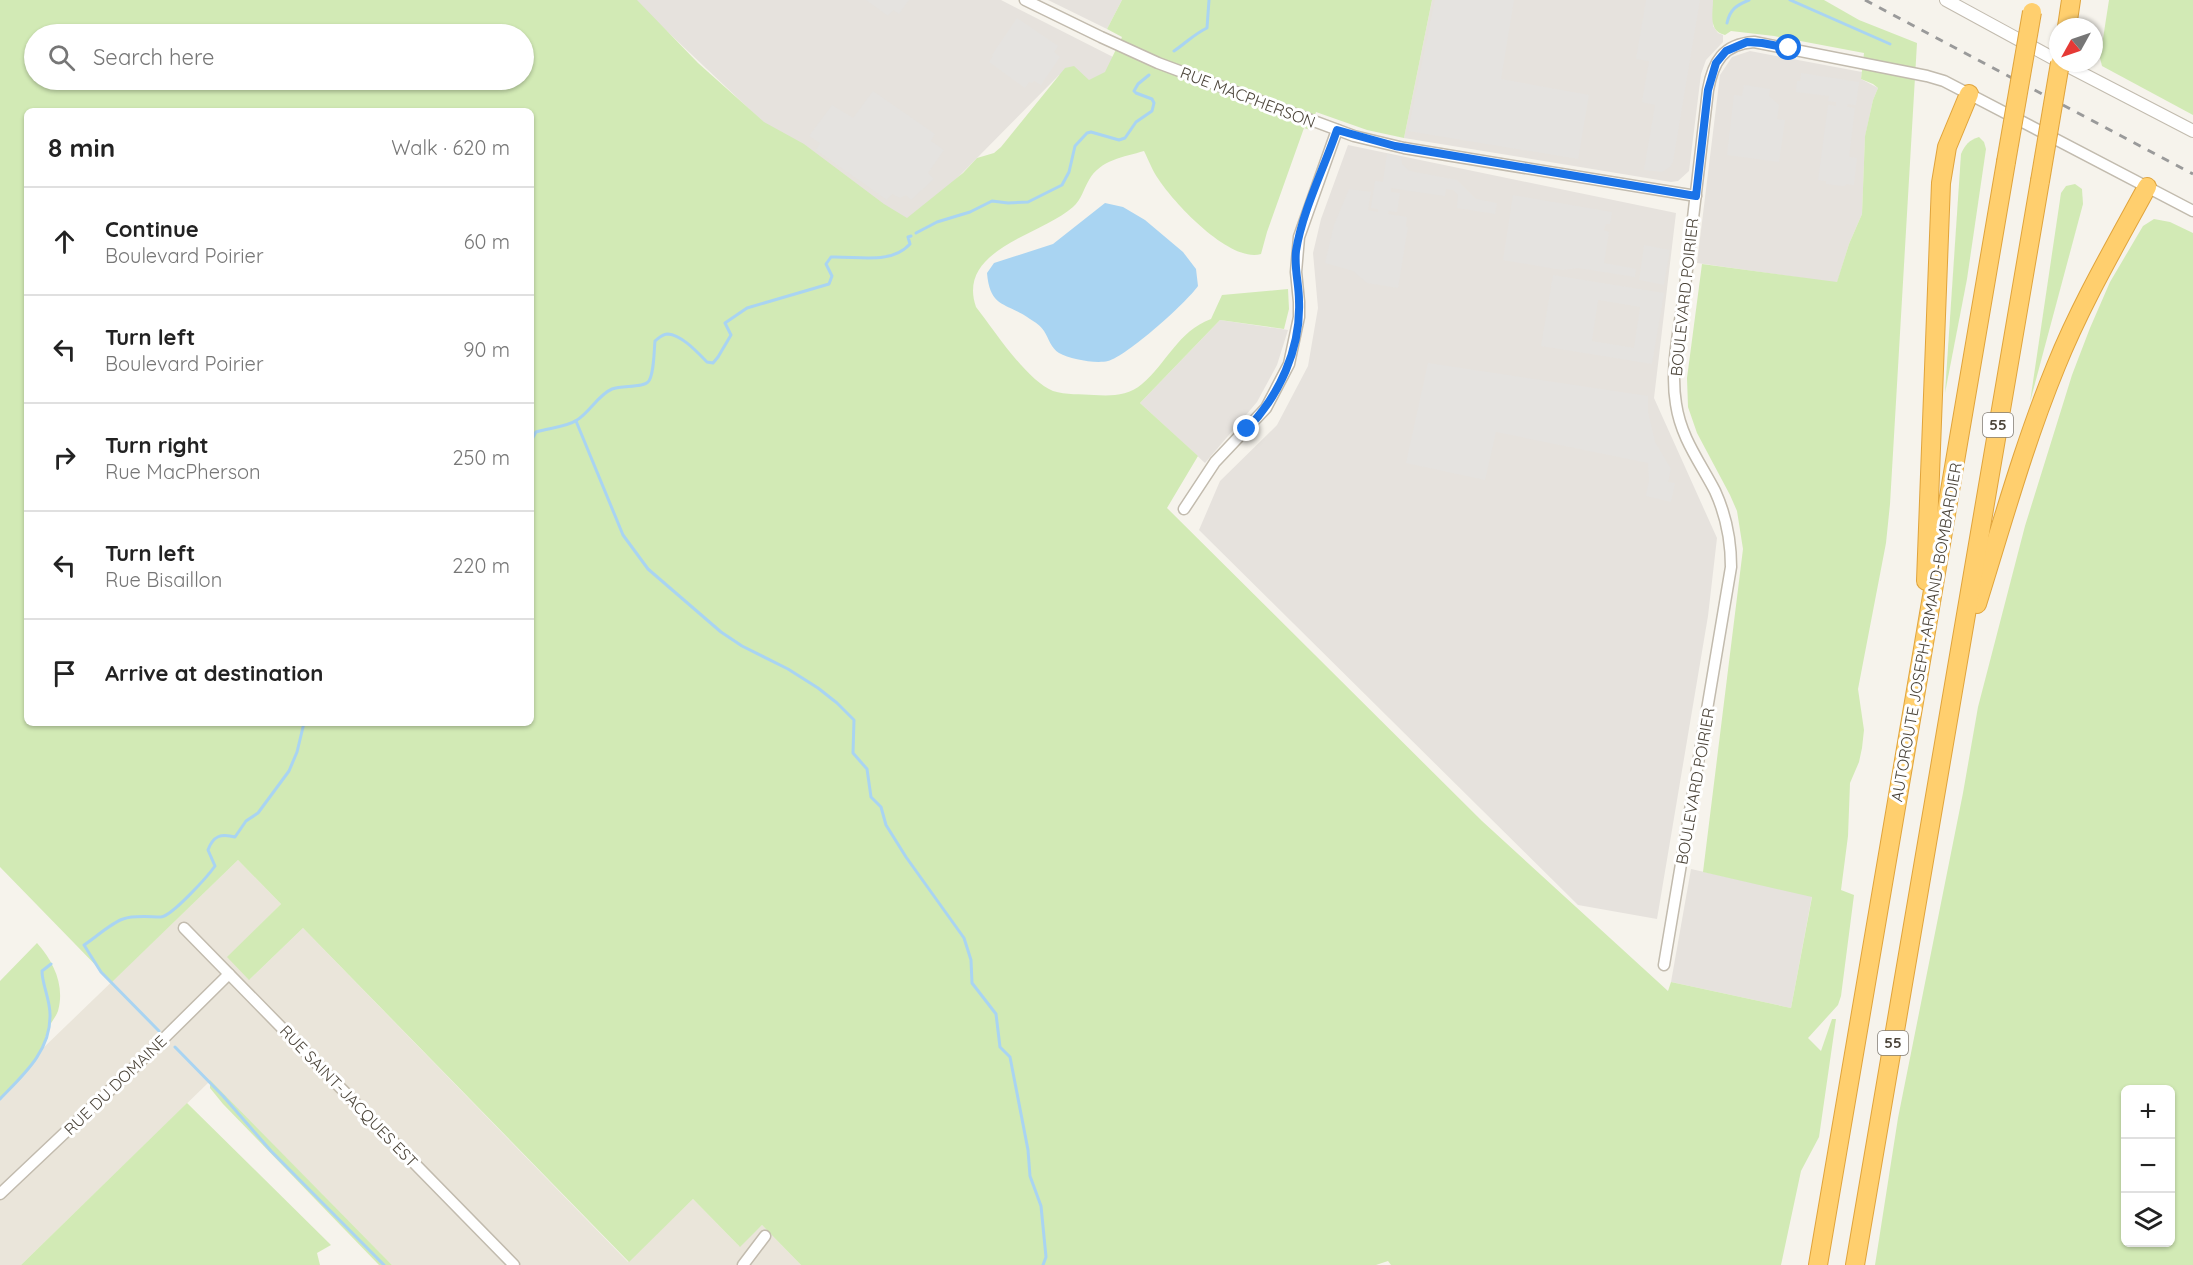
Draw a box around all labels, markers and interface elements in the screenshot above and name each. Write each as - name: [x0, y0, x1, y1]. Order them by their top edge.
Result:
- north arrow: [2049, 18, 2103, 72]
- search box: [24, 24, 534, 90]
- route start: [1775, 34, 1801, 60]
- icon: search: [45, 41, 78, 74]
- text: Search here: [93, 43, 214, 71]
- street label: RUE MACPHERSON: [1178, 62, 1318, 132]
- text: 8 min: [48, 131, 115, 164]
- text: Walk · 620 m: [391, 135, 510, 160]
- text: Continue: [105, 215, 199, 243]
- street label: BOULEVARD POIRIER: [1666, 217, 1702, 377]
- icon: ahead: [48, 225, 81, 258]
- text: 60 m: [464, 229, 510, 254]
- text: Boulevard Poirier: [105, 243, 264, 268]
- text: Turn left: [105, 323, 195, 351]
- icon: left: [48, 333, 81, 366]
- text: 90 m: [463, 337, 510, 362]
- text: Boulevard Poirier: [105, 351, 264, 376]
- road number: 55: [1983, 413, 2013, 437]
- route end: [1233, 415, 1259, 441]
- text: Turn right: [105, 431, 209, 459]
- icon: right: [48, 441, 81, 474]
- text: 250 m: [452, 445, 510, 470]
- text: Rue MacPherson: [105, 459, 261, 484]
- street label: AUTOROUTE JOSEPH-ARMAND-BOMBARDIER: [1886, 461, 1966, 803]
- text: Turn left: [105, 539, 195, 567]
- icon: left: [48, 549, 81, 582]
- text: 220 m: [452, 553, 510, 578]
- text: Rue Bisaillon: [105, 567, 222, 592]
- icon: arrive: [48, 657, 81, 690]
- text: Arrive at destination: [105, 659, 323, 687]
- street label: BOULEVARD POIRIER: [1671, 706, 1719, 866]
- street label: RUE SAINT-JACQUES EST: [276, 1021, 422, 1172]
- street label: RUE DU DOMAINE: [60, 1031, 170, 1139]
- road number: 55: [1878, 1031, 1908, 1055]
- map controls: [2121, 1085, 2175, 1247]
- button: +: [2121, 1085, 2175, 1139]
- button: −: [2121, 1139, 2175, 1193]
- button: layers: [2121, 1193, 2175, 1247]

